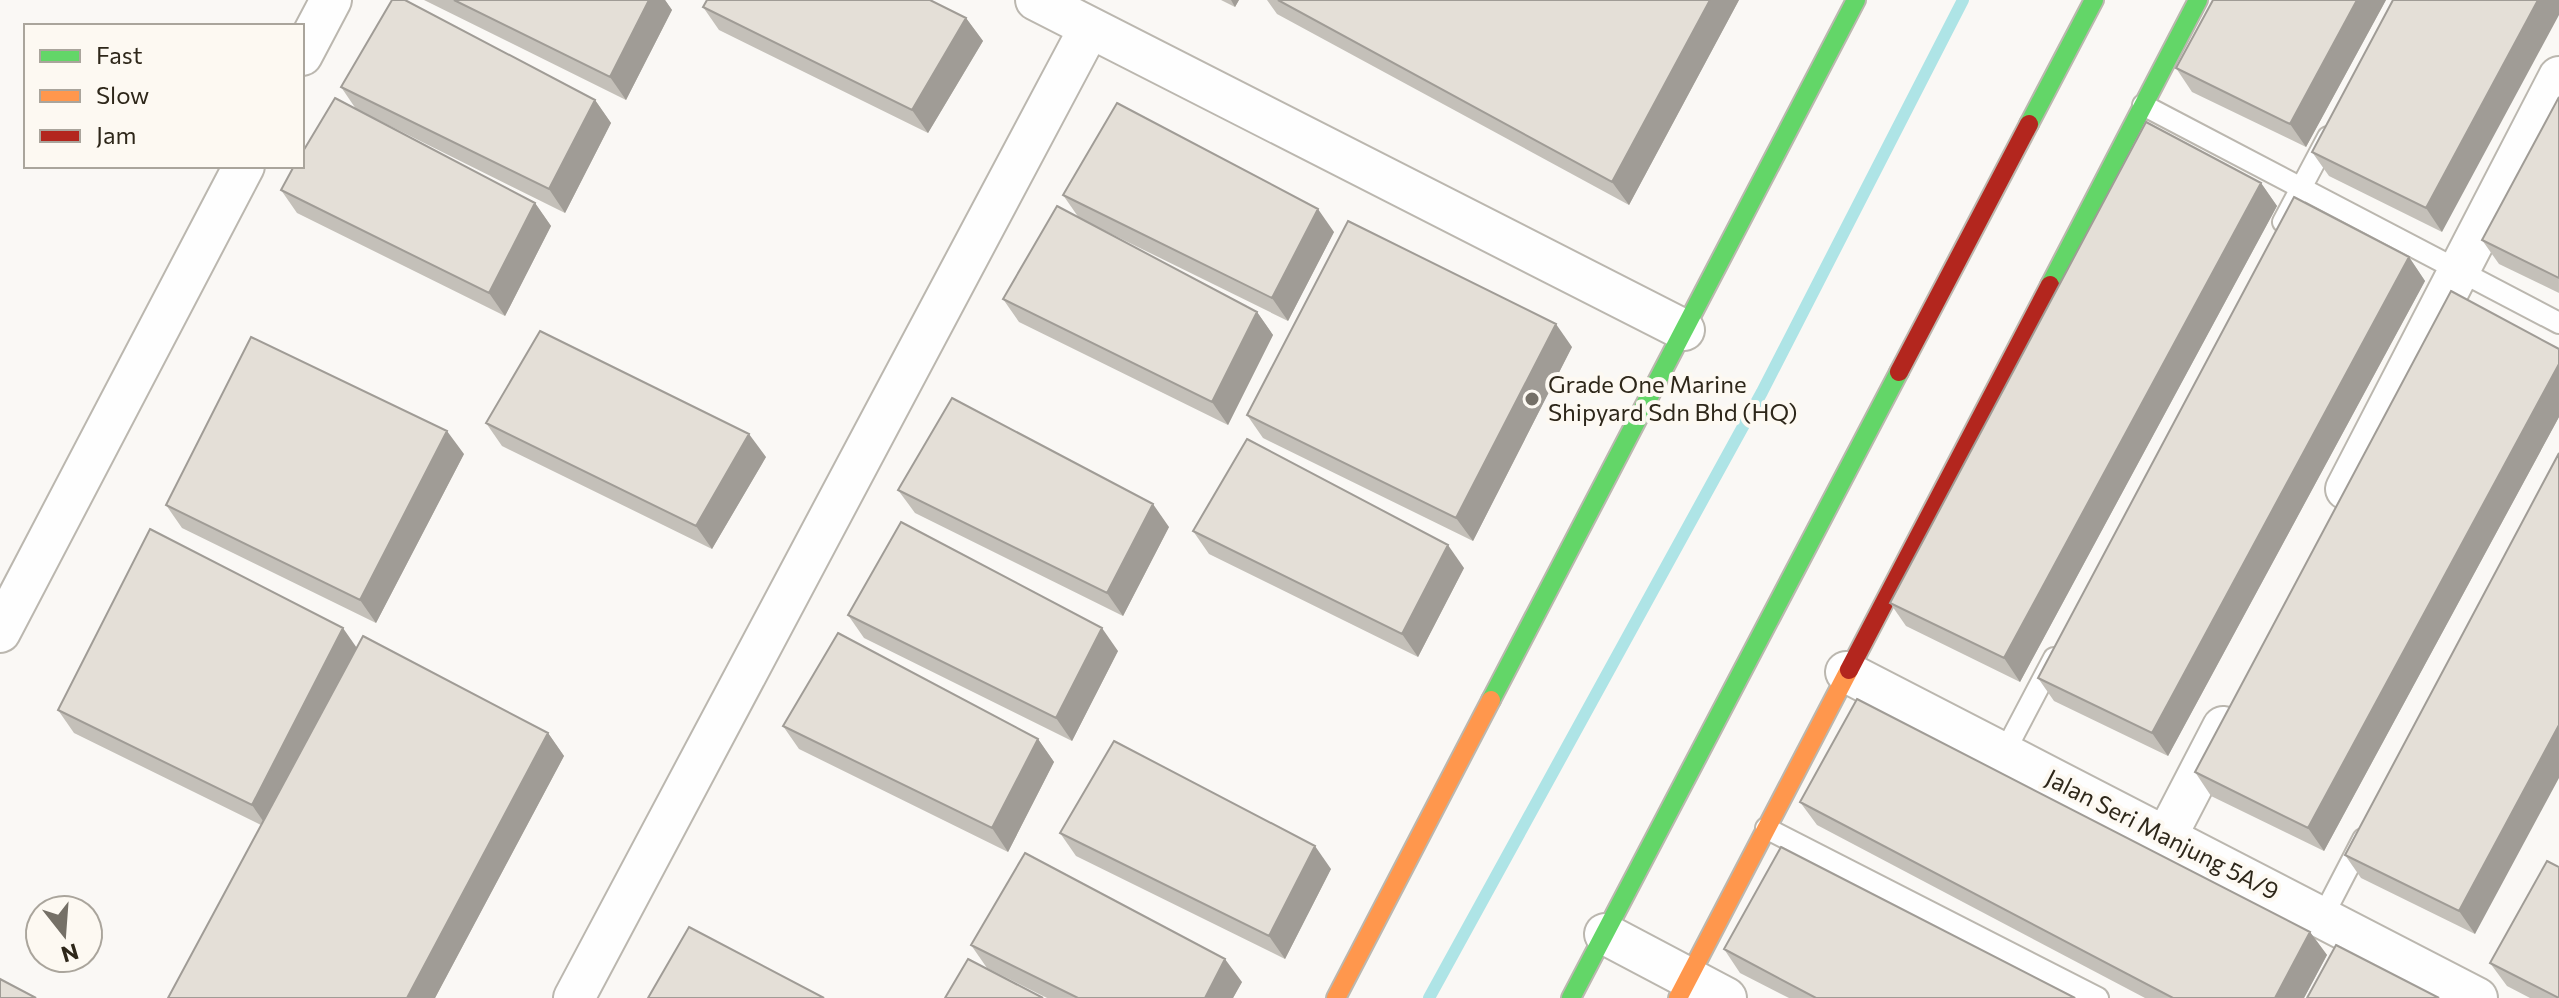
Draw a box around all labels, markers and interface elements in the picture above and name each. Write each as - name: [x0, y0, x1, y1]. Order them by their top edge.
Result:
- legend: [24, 24, 304, 168]
- text: Fast: [96, 40, 143, 69]
- text: Slow: [96, 80, 149, 109]
- text: Jam: [96, 120, 136, 149]
- place label: Grade One Marine Shipyard Sdn Bhd (HQ): [1548, 369, 1797, 426]
- marker: Grade One Marine Shipyard Sdn Bhd (HQ): [1523, 390, 1541, 408]
- street label: Jalan Seri Manjung 5A/9: [2041, 762, 2284, 905]
- north arrow: [24, 894, 104, 974]
- text: N: [58, 938, 82, 969]

